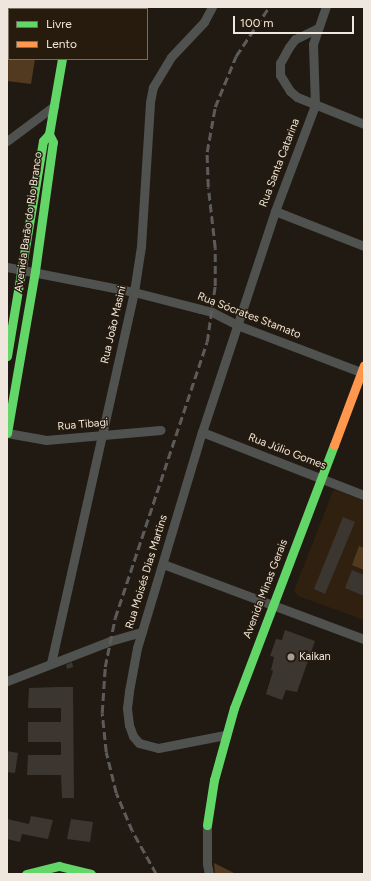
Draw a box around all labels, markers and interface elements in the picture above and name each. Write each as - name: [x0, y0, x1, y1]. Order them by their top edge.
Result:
- legend: [8, 8, 148, 60]
- scale bar: [235, 8, 356, 34]
- text: 100 m: [240, 16, 274, 30]
- text: Livre: [46, 17, 72, 31]
- text: Lento: [46, 37, 77, 51]
- street label: Rua Santa Catarina: [257, 117, 303, 209]
- street label: Avenida Barão do Rio Branco: [13, 151, 45, 293]
- street label: Rua João Masini: [99, 285, 129, 365]
- street label: Rua Sócrates Stamato: [195, 290, 303, 342]
- street label: Rua Tibagi: [57, 416, 109, 434]
- street label: Rua Júlio Gomes: [246, 431, 328, 473]
- street label: Rua Moisés Dias Martins: [123, 513, 171, 631]
- street label: Avenida Minas Gerais: [241, 538, 291, 640]
- place label: Kaikan: [299, 650, 331, 664]
- marker: Kaikan: [286, 652, 296, 662]

